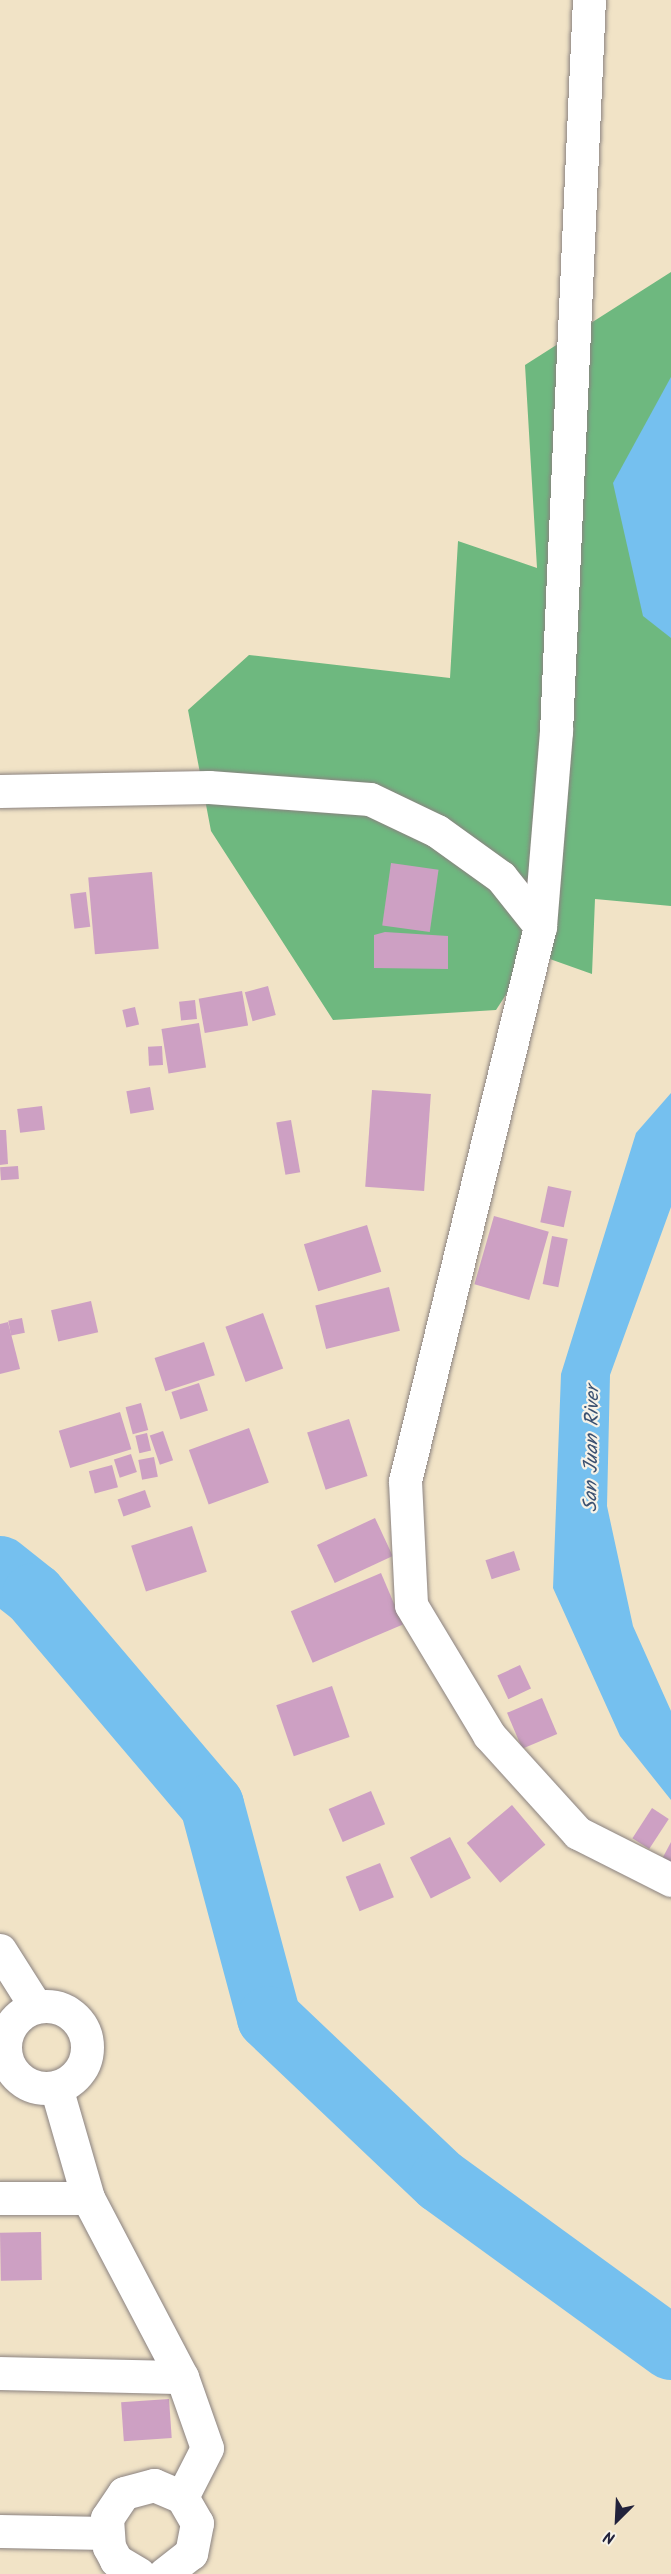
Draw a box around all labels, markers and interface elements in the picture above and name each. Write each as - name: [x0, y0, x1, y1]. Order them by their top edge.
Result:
- water label: San Juan River: [580, 1386, 606, 1512]
- north arrow: [587, 2490, 647, 2550]
- text: N: [600, 2523, 619, 2550]

